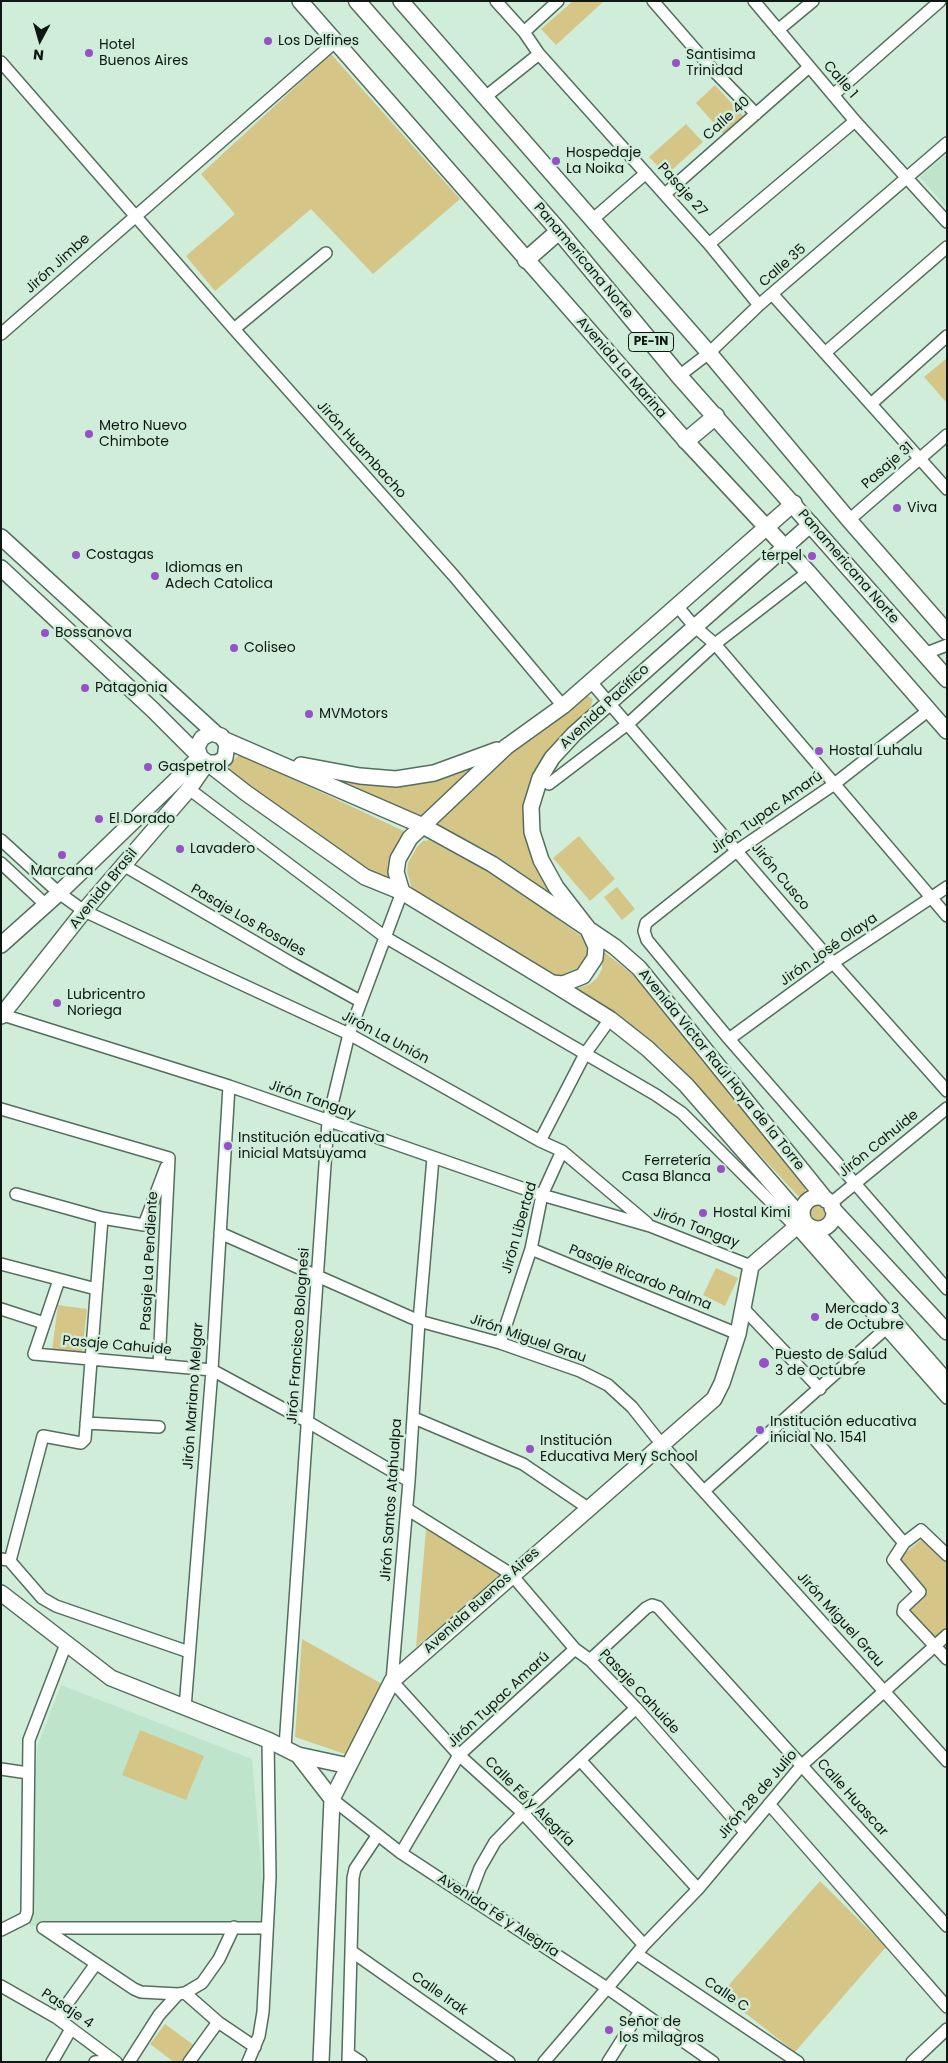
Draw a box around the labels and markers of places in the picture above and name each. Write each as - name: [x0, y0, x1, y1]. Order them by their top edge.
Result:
- place label: Los Delfines: [278, 33, 359, 49]
- marker: Los Delfines: [262, 35, 274, 47]
- place label: Hotel Buenos Aires: [99, 37, 188, 70]
- marker: Hotel Buenos Aires: [83, 47, 95, 59]
- place label: Santisima Trinidad: [686, 47, 756, 80]
- marker: Santisima Trinidad: [670, 57, 682, 69]
- place label: Hospedaje La Noika: [566, 145, 641, 178]
- marker: Hospedaje La Noika: [550, 155, 562, 167]
- place label: Metro Nuevo Chimbote: [99, 418, 187, 451]
- marker: Metro Nuevo Chimbote: [83, 428, 95, 440]
- place label: Viva: [907, 500, 937, 516]
- marker: Viva: [891, 502, 903, 514]
- place label: Costagas: [86, 547, 154, 563]
- place label: terpel: [761, 548, 802, 564]
- marker: Costagas: [70, 549, 82, 561]
- marker: terpel: [806, 550, 818, 562]
- place label: Idiomas en Adech Catolica: [165, 560, 273, 592]
- marker: Idiomas en Adech Catolica: [149, 570, 161, 582]
- place label: Bossanova: [55, 625, 132, 641]
- marker: Bossanova: [39, 627, 51, 639]
- place label: Coliseo: [244, 640, 296, 656]
- marker: Coliseo: [228, 642, 240, 654]
- place label: Patagonia: [95, 680, 167, 696]
- marker: Patagonia: [79, 682, 91, 694]
- place label: MVMotors: [319, 706, 388, 722]
- marker: MVMotors: [303, 708, 315, 720]
- place label: Hostal Luhalu: [829, 743, 923, 759]
- marker: Hostal Luhalu: [813, 745, 825, 757]
- place label: Gaspetrol: [158, 759, 227, 775]
- marker: Gaspetrol: [142, 761, 154, 773]
- place label: El Dorado: [109, 811, 175, 827]
- marker: El Dorado: [93, 813, 105, 825]
- place label: Lavadero: [190, 841, 255, 857]
- marker: Lavadero: [174, 843, 186, 855]
- marker: Marcana: [56, 849, 68, 861]
- place label: Marcana: [30, 863, 94, 879]
- place label: Lubricentro Noriega: [67, 987, 146, 1020]
- marker: Lubricentro Noriega: [51, 997, 63, 1009]
- place label: Institución educativa inicial Matsuyama: [238, 1130, 385, 1162]
- marker: Institución educativa inicial Matsuyama: [222, 1140, 234, 1152]
- place label: Ferretería Casa Blanca: [622, 1153, 711, 1186]
- marker: Ferretería Casa Blanca: [715, 1163, 727, 1175]
- place label: Hostal Kimi: [713, 1205, 790, 1221]
- marker: Hostal Kimi: [697, 1207, 709, 1219]
- place label: Mercado 3 de Octubre: [825, 1301, 904, 1334]
- marker: Mercado 3 de Octubre: [809, 1311, 821, 1323]
- place label: Puesto de Salud 3 de Octubre: [775, 1347, 887, 1380]
- marker: Puesto de Salud 3 de Octubre: [757, 1356, 771, 1370]
- place label: Institución educativa inicial No. 1541: [770, 1414, 917, 1446]
- marker: Institución educativa inicial No. 1541: [754, 1424, 766, 1436]
- place label: Institución Educativa Mery School: [540, 1433, 698, 1465]
- marker: Institución Educativa Mery School: [524, 1443, 536, 1455]
- place label: Señor de los milagros: [619, 2014, 704, 2046]
- marker: Señor de los milagros: [603, 2024, 615, 2036]

